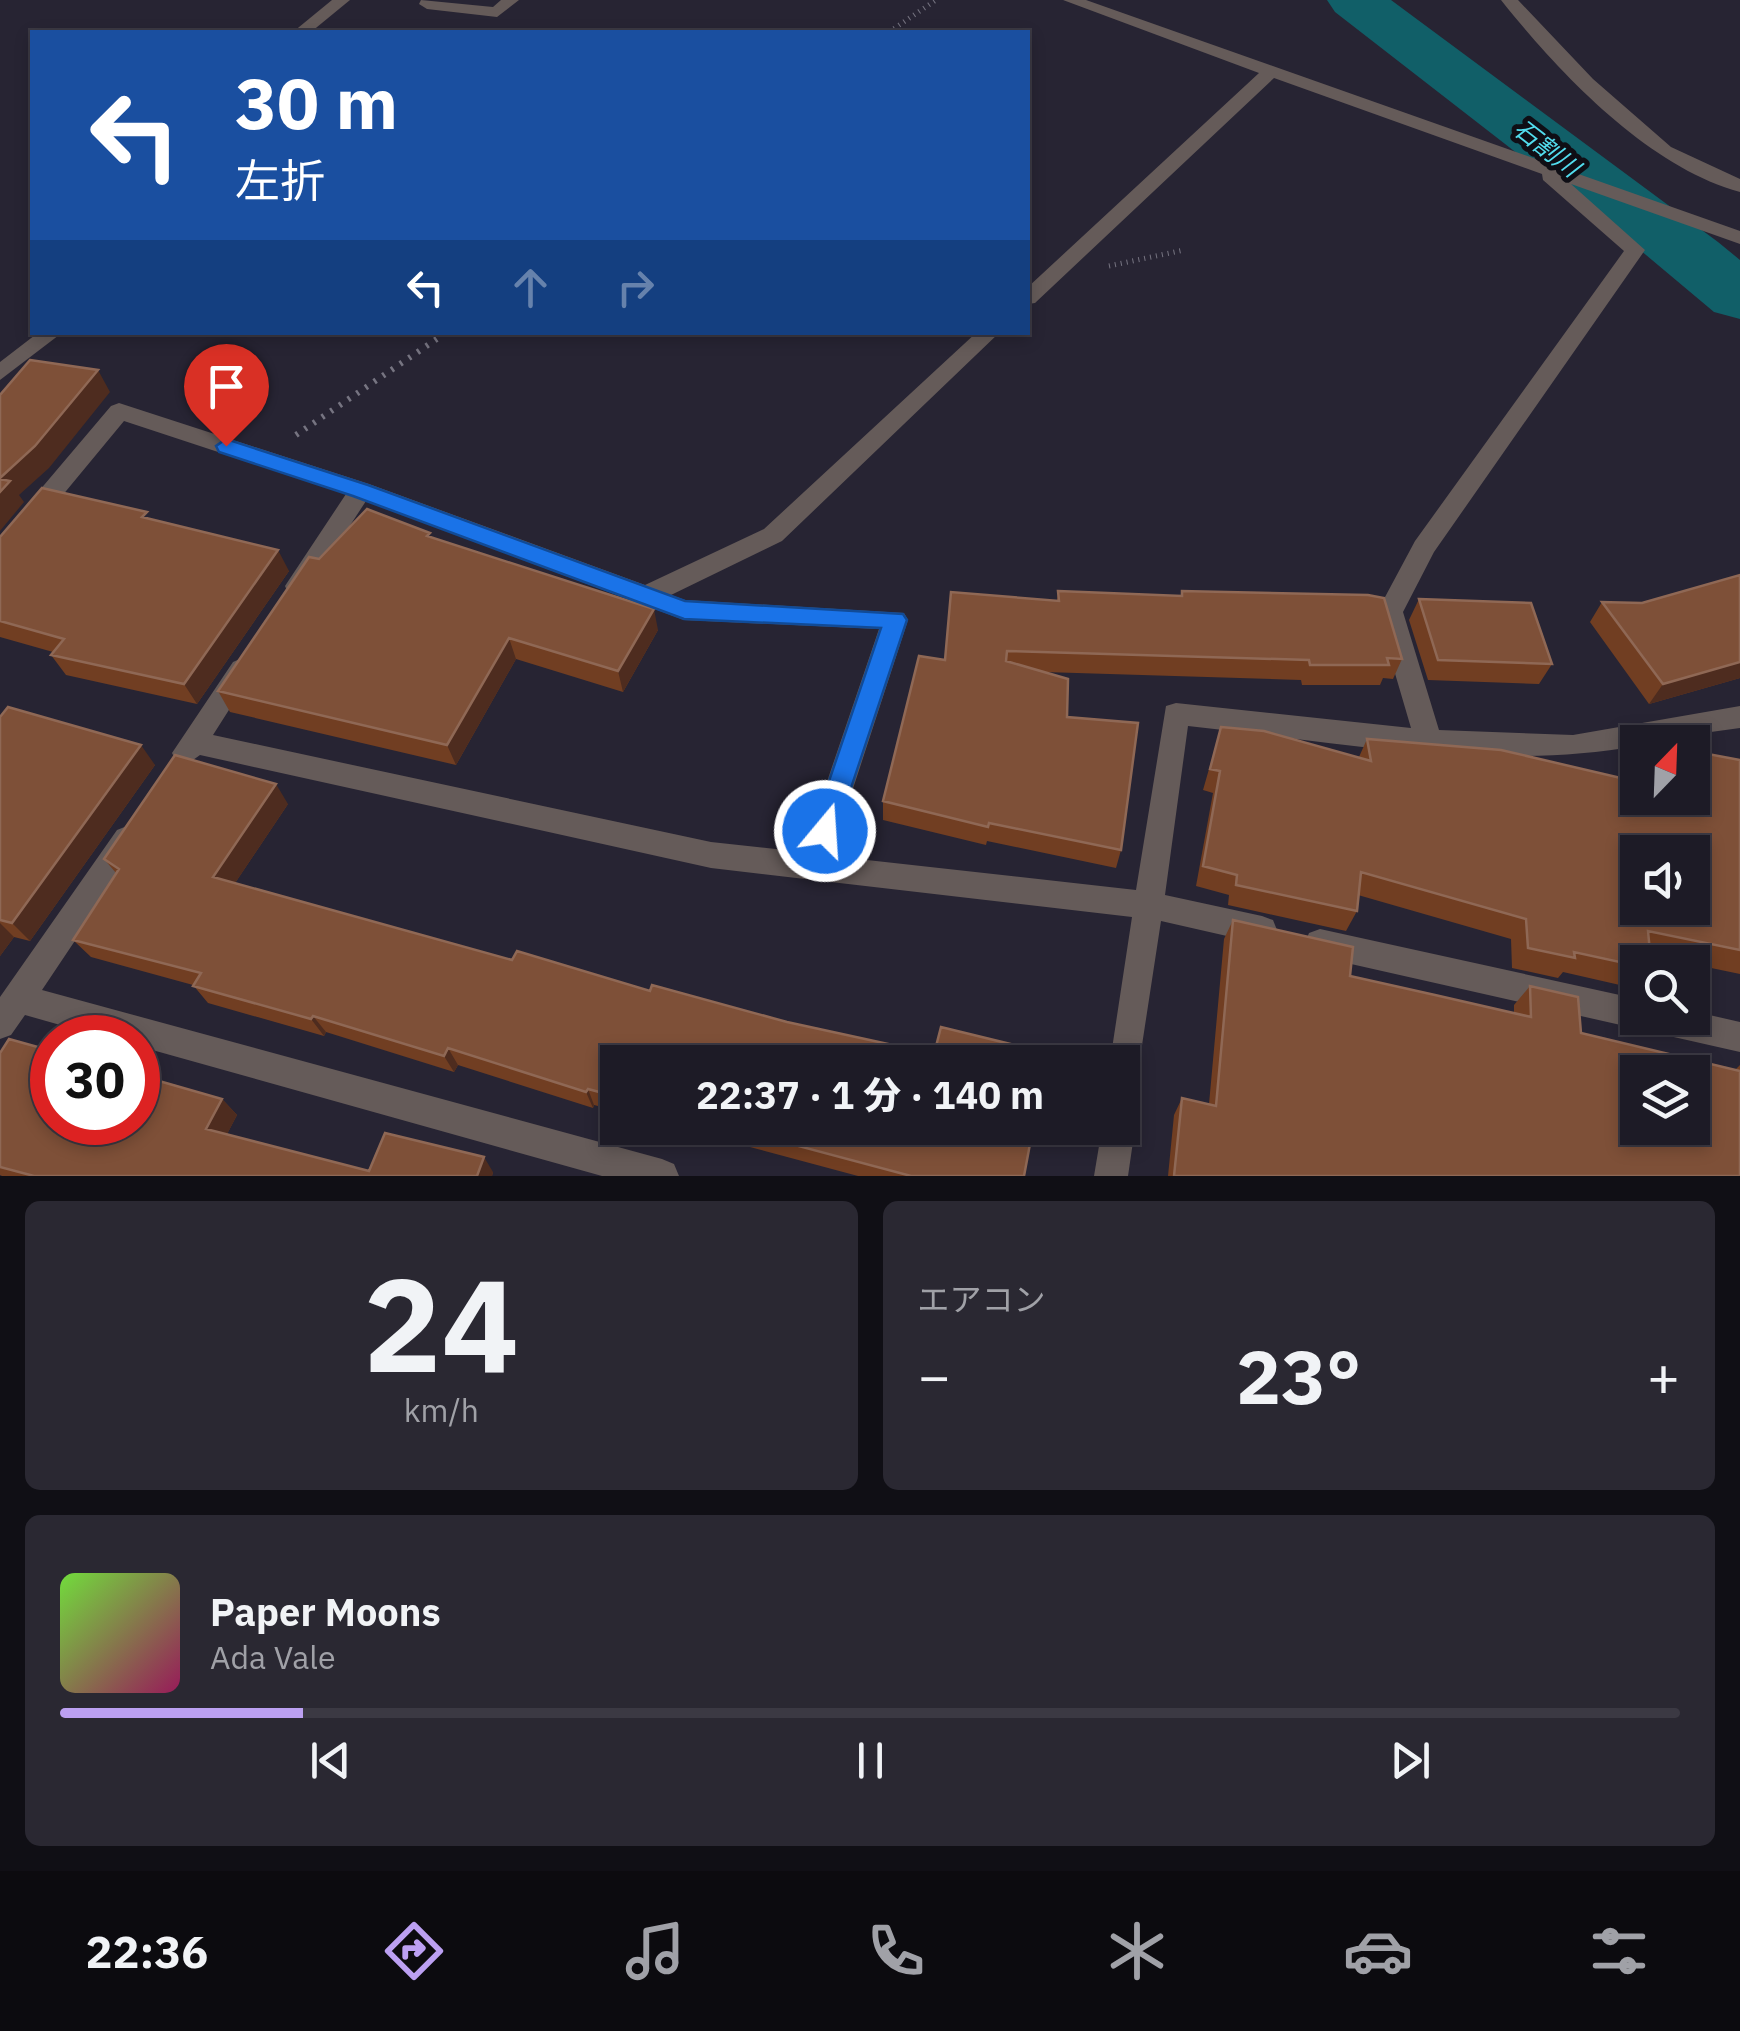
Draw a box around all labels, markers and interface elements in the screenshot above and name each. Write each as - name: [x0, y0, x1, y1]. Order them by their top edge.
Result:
- text: 30 m: [235, 57, 398, 148]
- icon: left: [70, 70, 200, 200]
- water label: 石割川: [1508, 112, 1589, 186]
- text: 左折: [235, 151, 325, 209]
- icon: left: [398, 260, 453, 315]
- icon: ahead: [503, 260, 558, 315]
- icon: right: [608, 260, 663, 315]
- pin: [184, 344, 269, 447]
- icon: arrive: [199, 359, 254, 414]
- north arrow: [1620, 725, 1710, 815]
- map controls: [1620, 725, 1710, 1145]
- position arrow: [773, 779, 877, 883]
- button: sound: [1620, 835, 1710, 925]
- button: search: [1620, 945, 1710, 1035]
- speed limit sign: 30: [30, 1015, 160, 1145]
- button: layers: [1620, 1055, 1710, 1145]
- text: 22:37 · 1 分 · 140 m: [696, 1070, 1044, 1119]
- text: 24: [363, 1239, 519, 1408]
- text: エアコン: [918, 1278, 1046, 1320]
- text: 23°: [1236, 1327, 1361, 1425]
- text: −: [918, 1340, 951, 1411]
- text: +: [1647, 1340, 1680, 1411]
- text: km/h: [404, 1389, 479, 1431]
- text: Paper Moons: [210, 1587, 441, 1636]
- text: Ada Vale: [210, 1636, 336, 1678]
- icon: previous: [303, 1733, 358, 1788]
- icon: pause: [843, 1733, 898, 1788]
- icon: next: [1383, 1733, 1438, 1788]
- icon: directions: [379, 1916, 449, 1986]
- icon: music: [620, 1916, 690, 1986]
- icon: phone: [861, 1916, 931, 1986]
- icon: climate: [1102, 1916, 1172, 1986]
- icon: car: [1343, 1916, 1413, 1986]
- icon: filters: [1584, 1916, 1654, 1986]
- text: 22:36: [86, 1922, 208, 1980]

